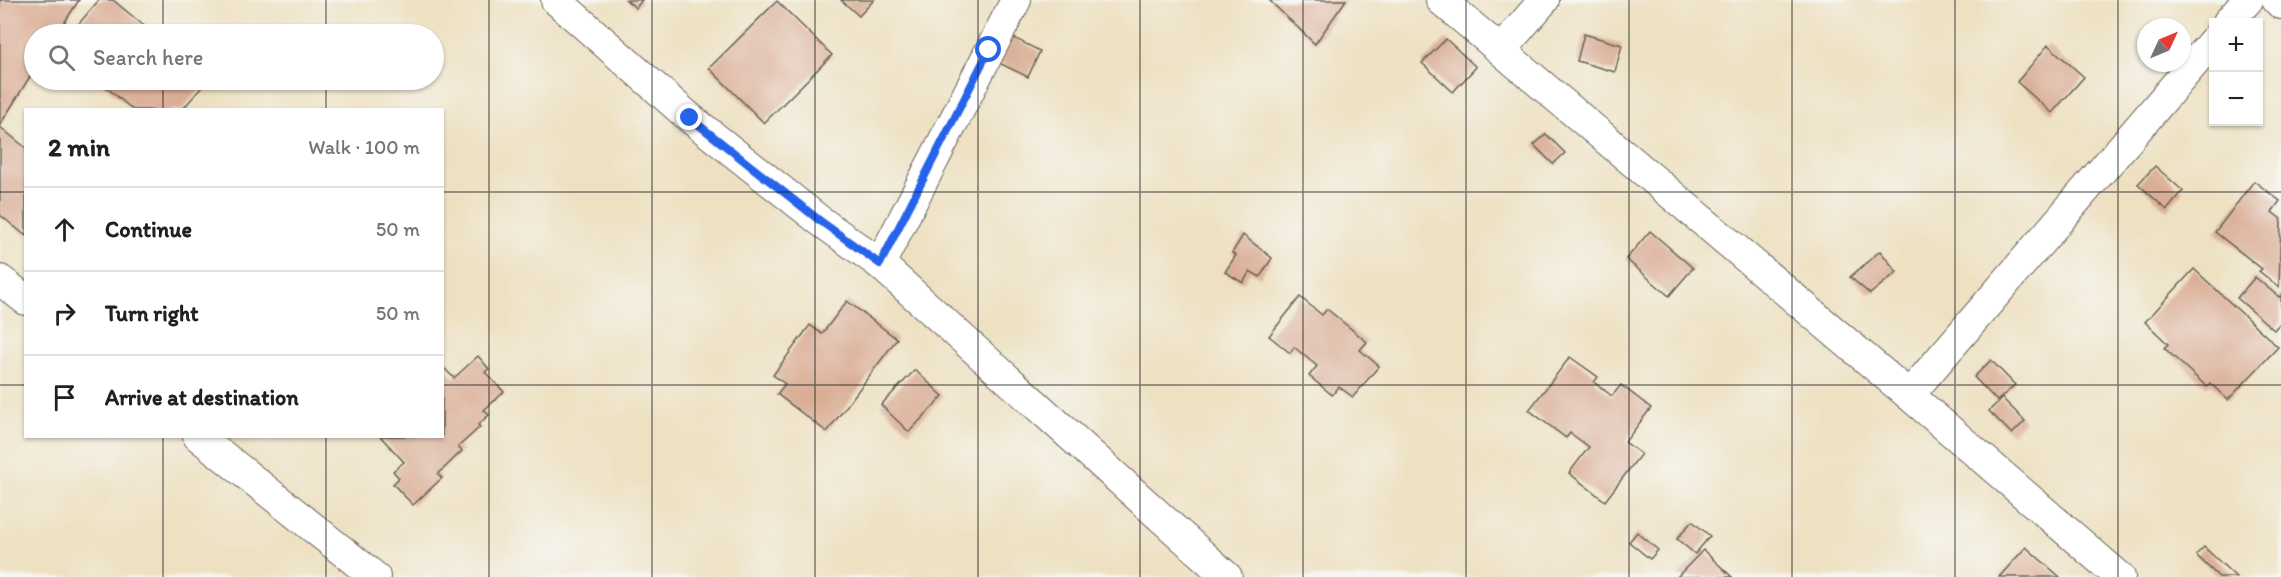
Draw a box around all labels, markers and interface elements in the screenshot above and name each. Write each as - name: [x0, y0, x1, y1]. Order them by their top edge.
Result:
- north arrow: [2137, 18, 2191, 72]
- map controls: [2209, 18, 2263, 126]
- button: +: [2209, 18, 2263, 72]
- search box: [24, 24, 444, 90]
- route start: [975, 36, 1001, 62]
- icon: search: [45, 41, 78, 74]
- text: Search here: [93, 44, 203, 71]
- button: −: [2209, 72, 2263, 126]
- route end: [676, 104, 702, 130]
- text: 2 min: [48, 131, 110, 163]
- text: Walk · 100 m: [308, 135, 420, 159]
- icon: ahead: [48, 213, 81, 246]
- text: Continue: [105, 216, 192, 243]
- text: 50 m: [376, 217, 420, 241]
- icon: right: [48, 297, 81, 330]
- text: Turn right: [105, 300, 199, 327]
- text: 50 m: [376, 301, 420, 325]
- icon: arrive: [48, 381, 81, 414]
- text: Arrive at destination: [105, 384, 299, 411]

